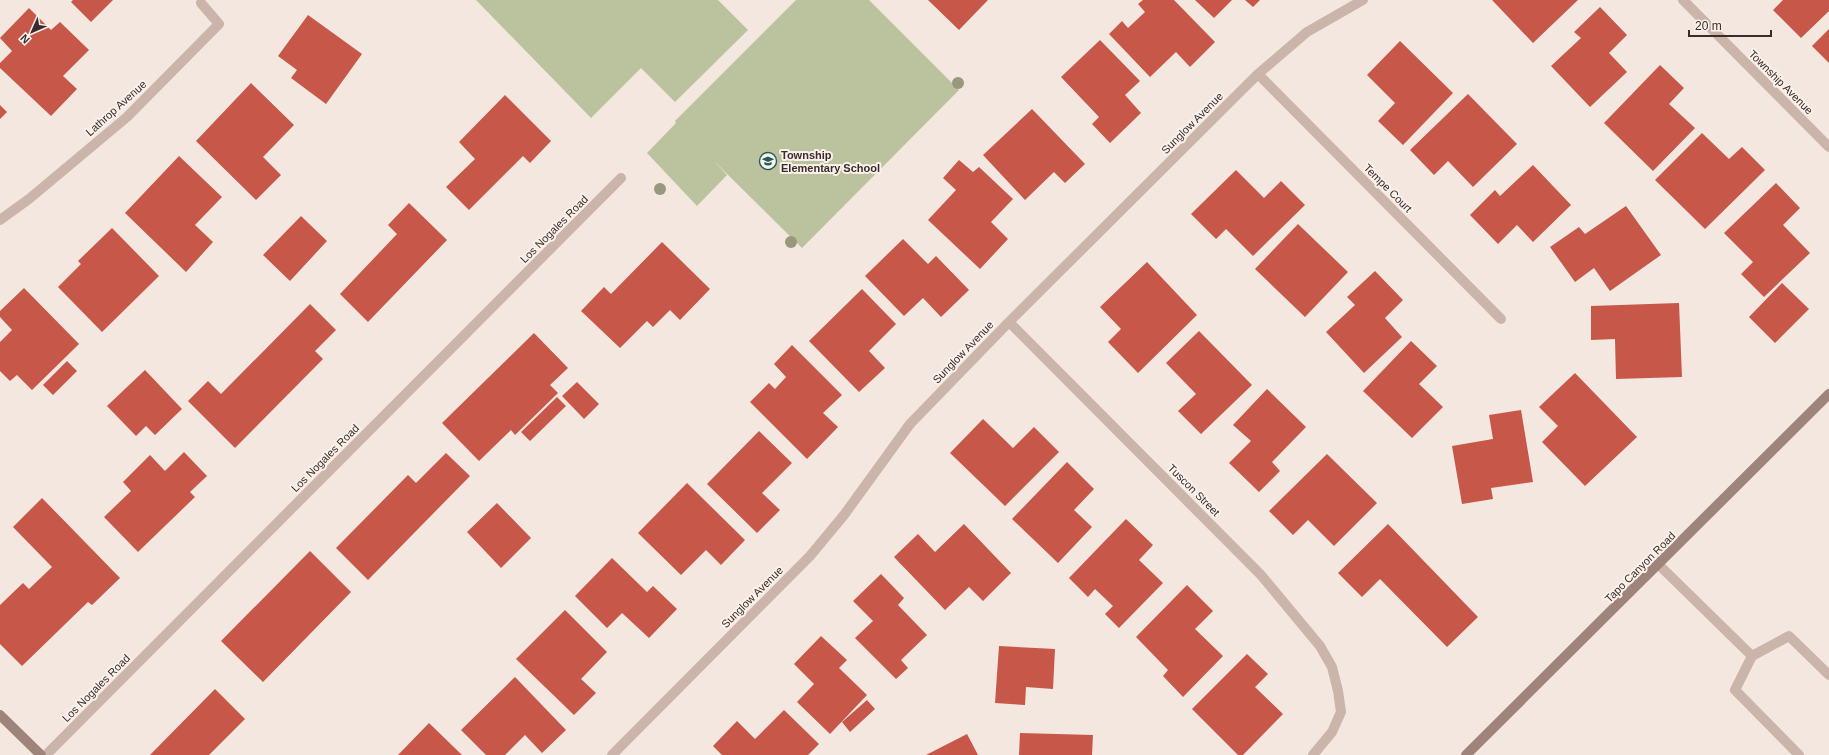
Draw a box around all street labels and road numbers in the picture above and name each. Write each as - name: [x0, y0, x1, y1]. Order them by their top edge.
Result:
- street label: Township Avenue: [1747, 48, 1815, 116]
- street label: Lathrop Avenue: [83, 78, 149, 138]
- street label: Sunglow Avenue: [1159, 90, 1225, 156]
- street label: Tempe Court: [1361, 161, 1415, 215]
- street label: Los Nogales Road: [518, 193, 590, 265]
- street label: Sunglow Avenue: [930, 318, 996, 386]
- street label: Los Nogales Road: [289, 422, 361, 494]
- street label: Tuscon Street: [1166, 462, 1222, 518]
- street label: Tapo Canyon Road: [1602, 529, 1678, 605]
- street label: Sunglow Avenue: [719, 564, 785, 630]
- street label: Los Nogales Road: [60, 652, 132, 724]

